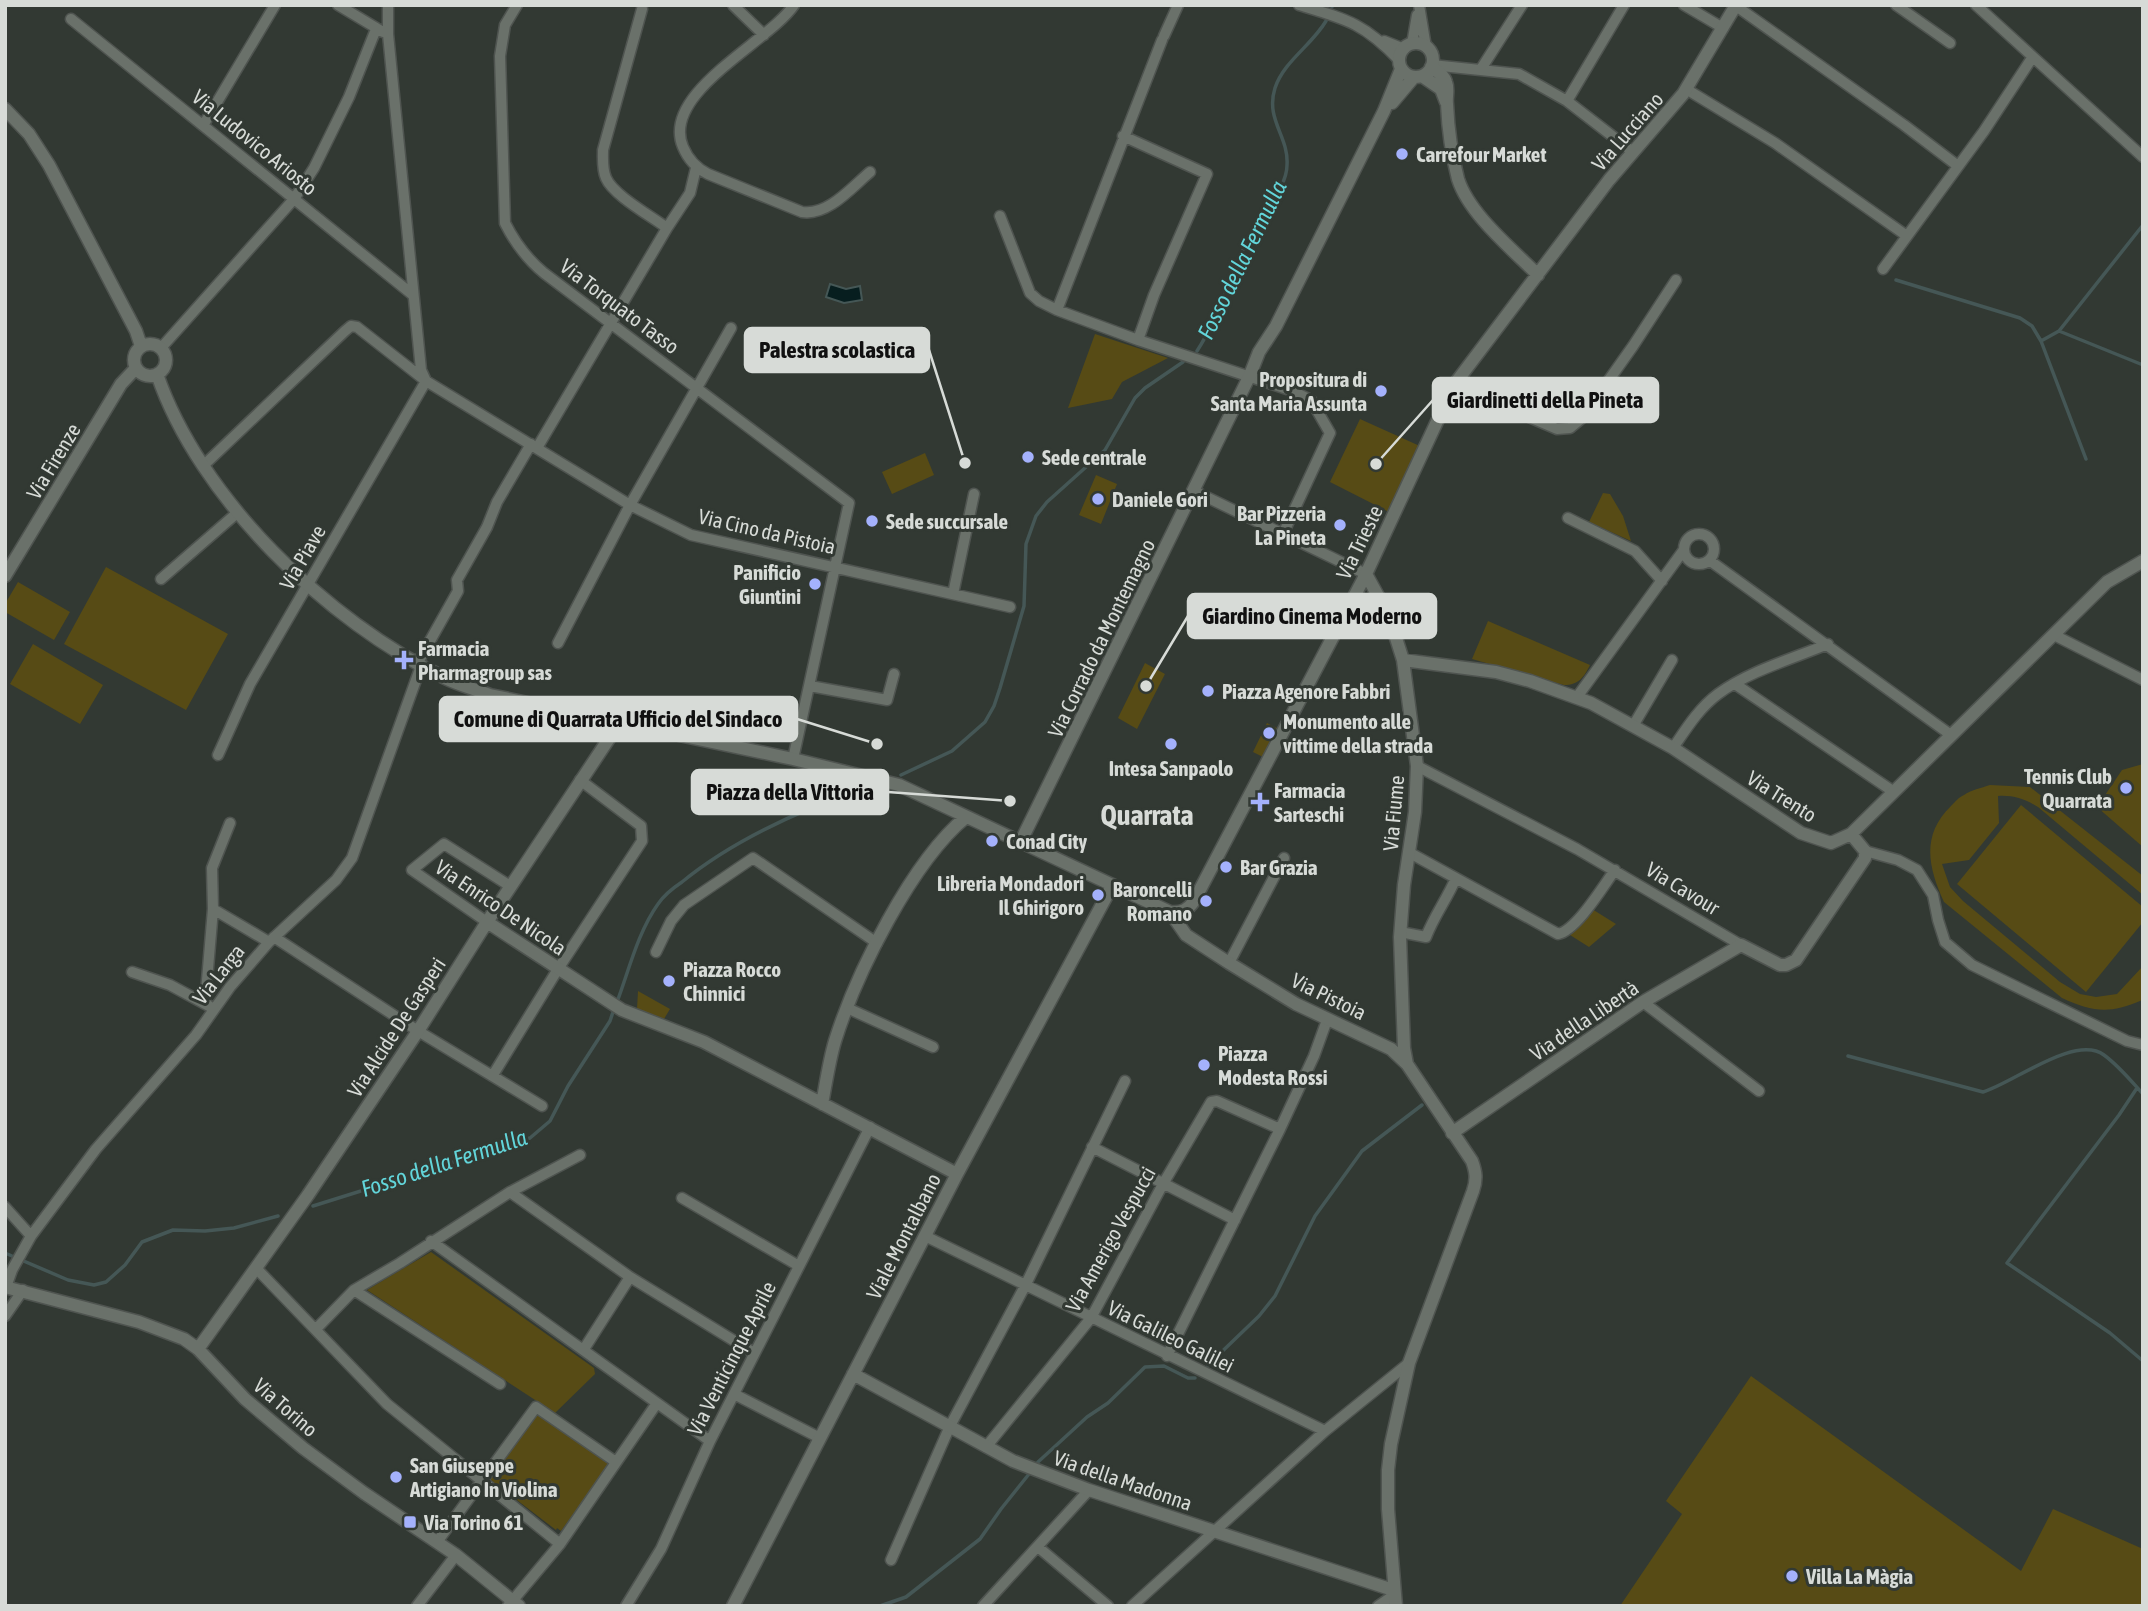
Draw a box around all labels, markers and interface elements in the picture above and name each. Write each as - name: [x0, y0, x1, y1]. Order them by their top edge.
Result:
- street label: Via Ludovico Ariosto: [188, 84, 322, 200]
- street label: Via Lucciano: [1586, 87, 1668, 175]
- place label: Carrefour Market: [1416, 142, 1546, 166]
- marker: Carrefour Market: [1394, 146, 1410, 162]
- water label: Fosso della Fermulla: [1192, 176, 1292, 343]
- street label: Via Torquato Tasso: [556, 254, 684, 358]
- callout: Palestra scolastica: [745, 328, 929, 372]
- text: Palestra scolastica: [759, 337, 915, 363]
- place label: Propositura di Santa Maria Assunta: [1211, 367, 1367, 415]
- callout: Giardinetti della Pineta: [1433, 378, 1658, 422]
- marker: Propositura di Santa Maria Assunta: [1373, 383, 1389, 399]
- text: Giardinetti della Pineta: [1446, 387, 1644, 413]
- street label: Via Firenze: [21, 419, 85, 503]
- place label: Sede centrale: [1042, 445, 1147, 469]
- marker: Sede centrale: [1020, 449, 1036, 465]
- place label: Daniele Gori: [1112, 487, 1208, 511]
- marker: Daniele Gori: [1090, 491, 1106, 507]
- place label: Bar Pizzeria La Pineta: [1237, 501, 1326, 549]
- street label: Via Trieste: [1331, 501, 1387, 583]
- street label: Via Cino da Pistoia: [696, 504, 838, 558]
- place label: Sede succursale: [886, 509, 1008, 533]
- marker: Sede succursale: [864, 513, 880, 529]
- marker: Bar Pizzeria La Pineta: [1332, 517, 1348, 533]
- street label: Via Piave: [274, 521, 330, 593]
- street label: Via Corrado da Montemagno: [1043, 535, 1159, 741]
- place label: Panificio Giuntini: [733, 560, 801, 608]
- marker: Panificio Giuntini: [807, 576, 823, 592]
- callout: Giardino Cinema Moderno: [1188, 594, 1436, 638]
- text: Giardino Cinema Moderno: [1202, 603, 1422, 629]
- place label: Farmacia Pharmagroup sas: [418, 636, 553, 684]
- marker: Farmacia Pharmagroup sas: [396, 652, 412, 668]
- place label: Piazza Agenore Fabbri: [1222, 679, 1390, 703]
- marker: Piazza Agenore Fabbri: [1200, 683, 1216, 699]
- callout: Comune di Quarrata Ufficio del Sindaco: [440, 697, 797, 741]
- text: Comune di Quarrata Ufficio del Sindaco: [453, 706, 783, 732]
- place label: Monumento alle vittime della strada: [1283, 709, 1433, 757]
- marker: Monumento alle vittime della strada: [1261, 725, 1277, 741]
- marker: Intesa Sanpaolo: [1163, 736, 1179, 752]
- place label: Intesa Sanpaolo: [1109, 756, 1233, 780]
- place label: Tennis Club Quarrata: [2024, 764, 2112, 812]
- street label: Via Trento: [1743, 765, 1821, 827]
- callout: Piazza della Vittoria: [692, 770, 888, 814]
- street label: Via Fiume: [1378, 774, 1408, 852]
- place label: Farmacia Sarteschi: [1274, 778, 1345, 826]
- text: Piazza della Vittoria: [706, 779, 874, 805]
- marker: Tennis Club Quarrata: [2118, 780, 2134, 796]
- marker: Farmacia Sarteschi: [1252, 794, 1268, 810]
- district label: Quarrata: [1101, 799, 1193, 831]
- place label: Conad City: [1006, 829, 1087, 853]
- marker: Conad City: [984, 833, 1000, 849]
- street label: Via Enrico De Nicola: [431, 854, 571, 960]
- place label: Bar Grazia: [1240, 855, 1318, 879]
- street label: Via Cavour: [1642, 857, 1725, 920]
- marker: Bar Grazia: [1218, 859, 1234, 875]
- place label: Libreria Mondadori Il Ghirigoro: [937, 871, 1084, 919]
- place label: Baroncelli Romano: [1113, 877, 1192, 925]
- marker: Libreria Mondadori Il Ghirigoro: [1090, 887, 1106, 903]
- marker: Baroncelli Romano: [1198, 893, 1214, 909]
- street label: Via Larga: [187, 939, 249, 1009]
- street label: Via Alcide De Gasperi: [342, 953, 450, 1101]
- place label: Piazza Rocco Chinnici: [683, 957, 781, 1005]
- street label: Via Pistoia: [1288, 968, 1370, 1024]
- marker: Piazza Rocco Chinnici: [661, 973, 677, 989]
- street label: Via della Libertà: [1525, 975, 1643, 1065]
- place label: Piazza Modesta Rossi: [1218, 1041, 1328, 1089]
- marker: Piazza Modesta Rossi: [1196, 1057, 1212, 1073]
- water label: Fosso della Fermulla: [358, 1124, 531, 1202]
- street label: Via Amerigo Vespucci: [1060, 1162, 1160, 1316]
- street label: Viale Montalbano: [861, 1169, 945, 1303]
- street label: Via Venticinque Aprile: [682, 1277, 780, 1439]
- street label: Via Galileo Galilei: [1104, 1295, 1238, 1377]
- street label: Via Torino: [249, 1373, 323, 1441]
- street label: Via della Madonna: [1051, 1445, 1195, 1515]
- place label: San Giuseppe Artigiano In Violina: [409, 1453, 558, 1501]
- marker: San Giuseppe Artigiano In Violina: [388, 1469, 404, 1485]
- place label: Via Torino 61: [423, 1510, 523, 1534]
- marker: Via Torino 61: [402, 1514, 418, 1530]
- place label: Villa La Màgia: [1805, 1564, 1913, 1588]
- marker: Villa La Màgia: [1784, 1568, 1800, 1584]

